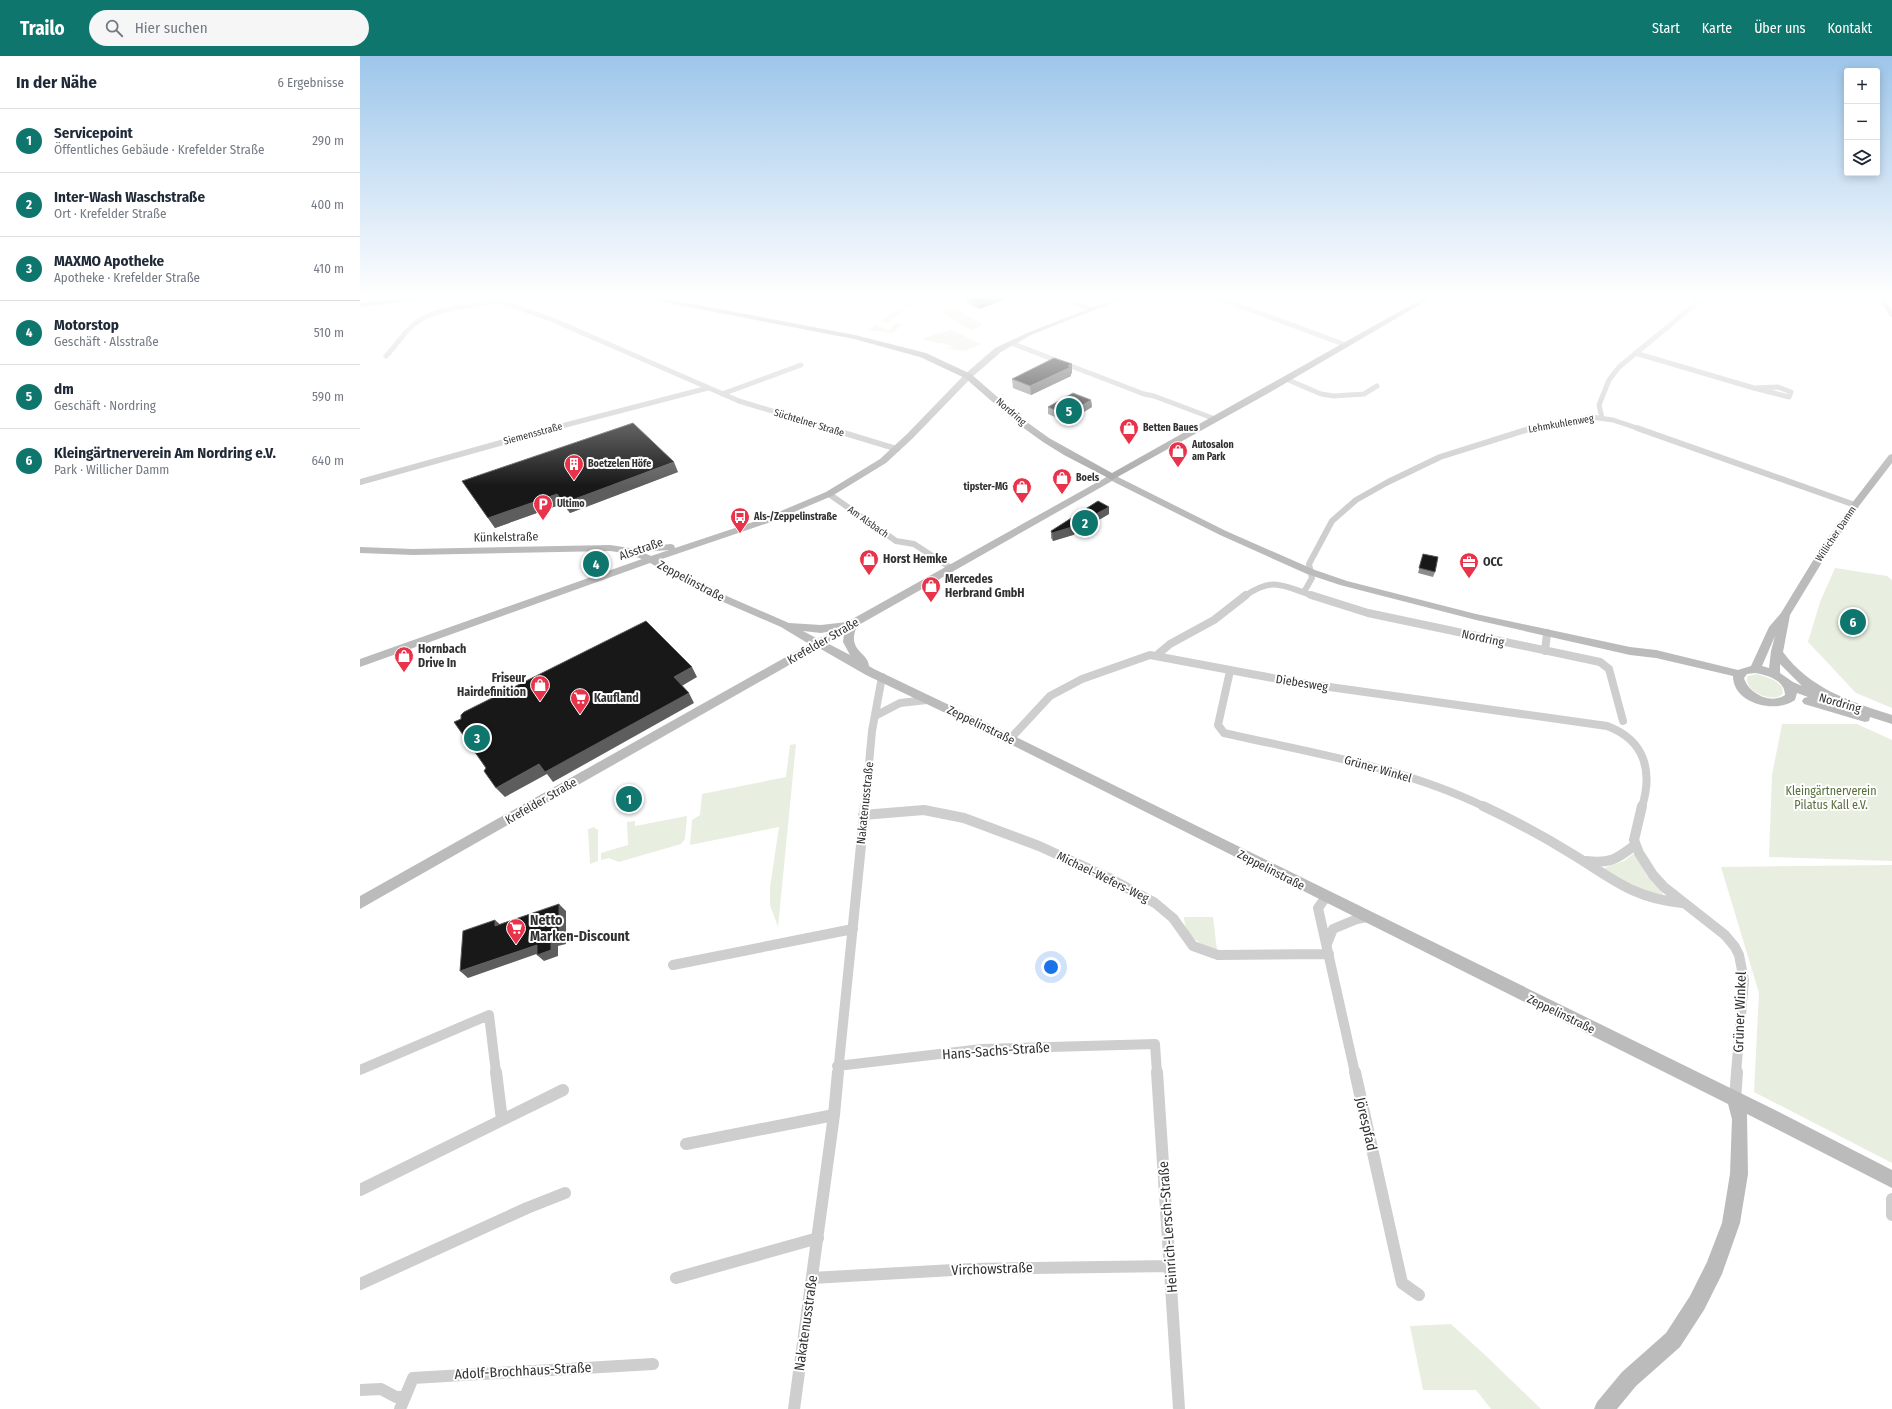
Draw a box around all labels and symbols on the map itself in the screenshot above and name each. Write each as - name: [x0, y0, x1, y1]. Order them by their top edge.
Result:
- street label: Nordring: [994, 396, 1029, 428]
- pin: 5: [1056, 396, 1082, 426]
- street label: Süchtelner Straße: [772, 407, 846, 439]
- street label: Lehmkuhlenweg: [1527, 412, 1595, 436]
- shop icon: Betten Baues: [1118, 417, 1140, 445]
- street label: Siemensstraße: [502, 420, 564, 448]
- place label: Betten Baues: [1143, 422, 1199, 434]
- place label: Autosalon am Park: [1191, 439, 1234, 463]
- shop icon: Autosalon am Park: [1167, 440, 1189, 468]
- building icon: Boetzelen Höfe: [563, 453, 585, 481]
- place label: Boetzelen Höfe: [588, 458, 651, 470]
- shop icon: Boels: [1051, 467, 1073, 495]
- place label: Boels: [1076, 472, 1100, 484]
- shop icon: tipster-MG: [1011, 476, 1033, 504]
- place label: tipster-MG: [964, 481, 1008, 493]
- parking icon: Ultimo: [532, 493, 554, 521]
- place label: Ultimo: [557, 498, 585, 510]
- street label: Am Alsbach: [845, 504, 891, 540]
- street label: Willicher Damm: [1813, 504, 1859, 564]
- bus stop icon: Als-/Zeppelinstraße: [729, 506, 751, 534]
- pin: 2: [1072, 508, 1098, 538]
- place label: Als-/Zeppelinstraße: [753, 511, 837, 523]
- street label: Künkelstraße: [474, 529, 538, 545]
- street label: Alsstraße: [617, 535, 665, 563]
- shop icon: Horst Hemke: [858, 548, 880, 576]
- pin: 4: [583, 549, 609, 579]
- office icon: OCC: [1458, 551, 1480, 579]
- place label: Horst Hemke: [883, 552, 947, 566]
- place label: OCC: [1483, 555, 1504, 569]
- street label: Zeppelinstraße: [655, 558, 727, 604]
- place label: Mercedes Herbrand GmbH: [945, 572, 1025, 600]
- shop icon: Mercedes Herbrand GmbH: [920, 575, 942, 603]
- pin: 6: [1840, 607, 1866, 637]
- street label: Krefelder Straße: [785, 615, 861, 667]
- street label: Nordring: [1460, 627, 1506, 649]
- place label: Hornbach Drive In: [418, 642, 466, 670]
- shop icon: Hornbach Drive In: [393, 645, 415, 673]
- place label: Friseur Hairdefinition: [457, 671, 527, 699]
- street label: Diebesweg: [1275, 672, 1329, 694]
- shop icon: Friseur Hairdefinition: [529, 674, 551, 702]
- supermarket icon: Kaufland: [569, 687, 591, 715]
- street label: Nordring: [1817, 690, 1863, 716]
- place label: Kaufland: [594, 691, 639, 705]
- street label: Zeppelinstraße: [945, 703, 1017, 747]
- pin: 3: [464, 723, 490, 753]
- street label: Grüner Winkel: [1343, 753, 1413, 785]
- street label: Nakatenusstraße: [854, 761, 876, 845]
- street label: Krefelder Straße: [503, 775, 579, 827]
- pin: 1: [616, 784, 642, 814]
- park label: Kleingärtnerverein Pilatus Kall e.V.: [1786, 784, 1876, 812]
- street label: Zeppelinstraße: [1235, 847, 1307, 893]
- street label: Michael-Wefers-Weg: [1055, 849, 1152, 905]
- place label: Netto Marken-Discount: [530, 912, 631, 945]
- supermarket icon: Netto Marken-Discount: [505, 917, 527, 945]
- your location: [1041, 957, 1061, 977]
- street label: Grüner Winkel: [1730, 971, 1750, 1053]
- street label: Zeppelinstraße: [1525, 992, 1597, 1036]
- street label: Hans-Sachs-Straße: [942, 1039, 1051, 1063]
- street label: Jörespfad: [1352, 1096, 1380, 1152]
- street label: Heinrich-Lersch-Straße: [1155, 1161, 1181, 1293]
- street label: Virchowstraße: [951, 1259, 1033, 1279]
- street label: Nakatenusstraße: [791, 1274, 821, 1372]
- street label: Adolf-Brochhaus-Straße: [454, 1359, 592, 1383]

